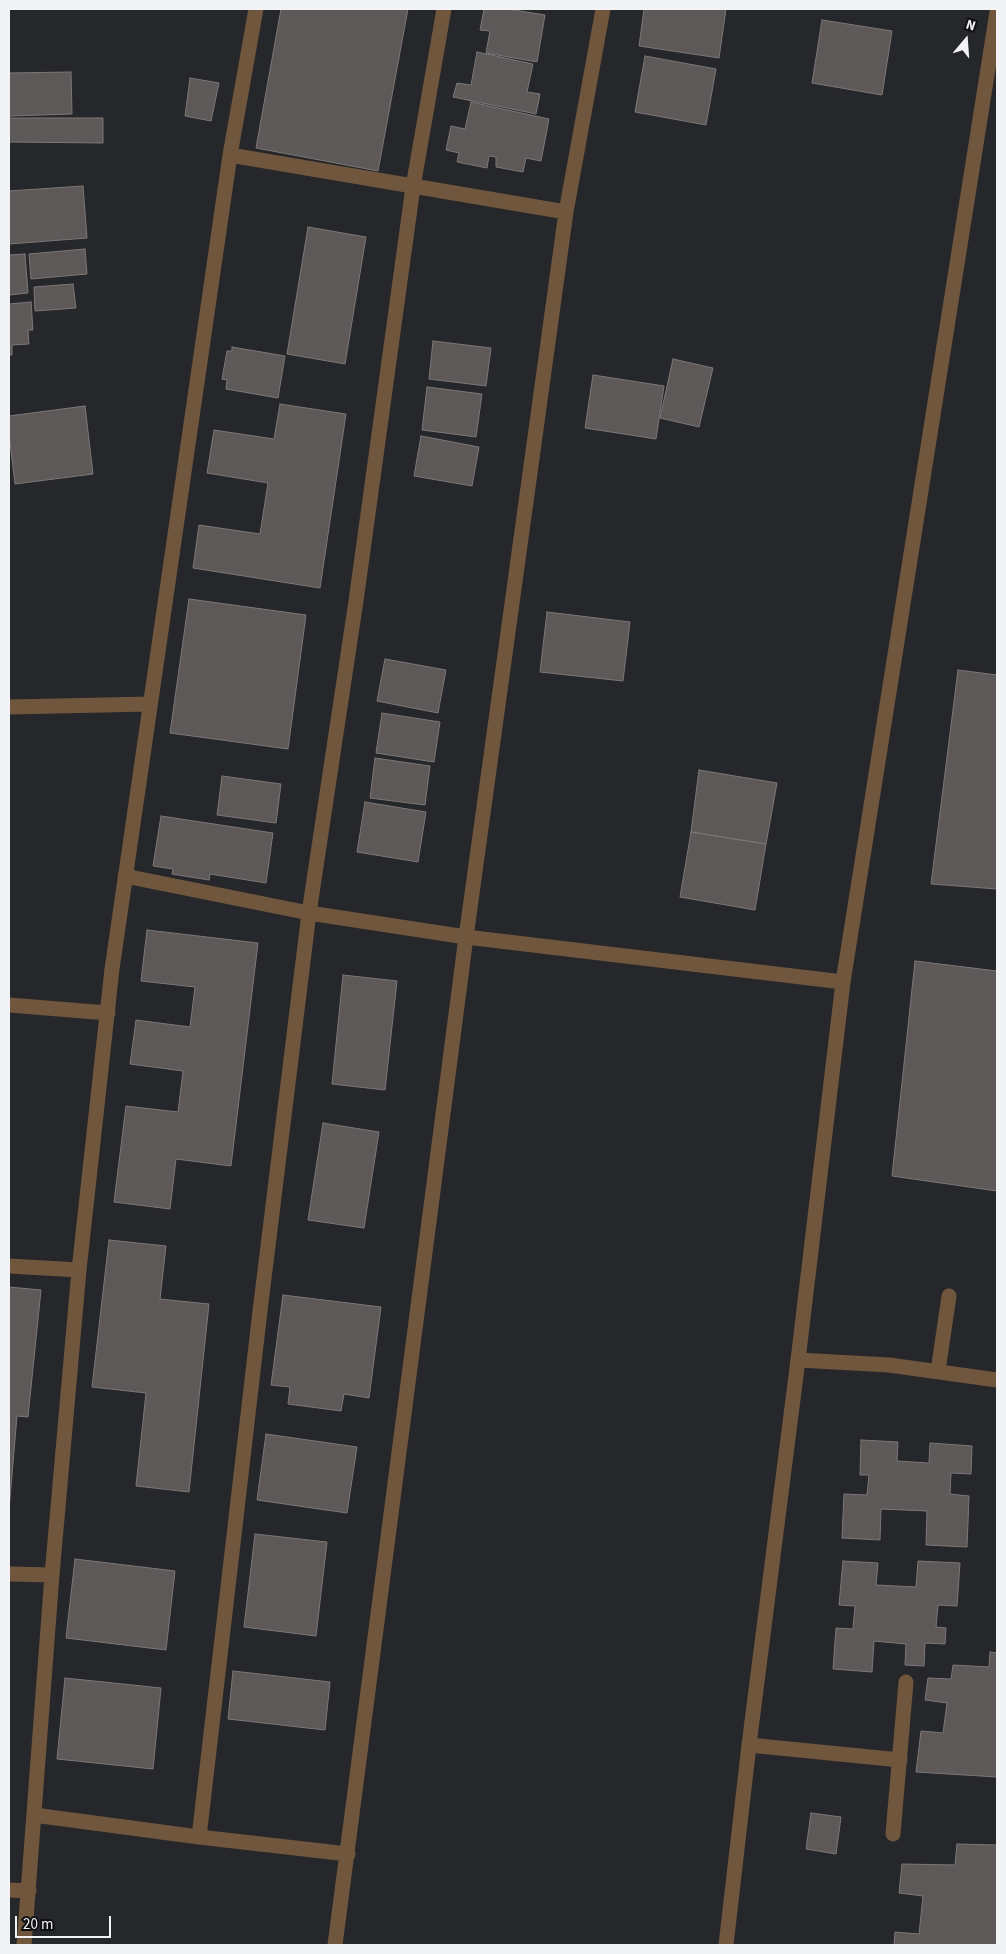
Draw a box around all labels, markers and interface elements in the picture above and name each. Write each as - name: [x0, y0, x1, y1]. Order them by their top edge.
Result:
- north arrow: [941, 15, 991, 65]
- text: N: [963, 15, 978, 37]
- scale bar: [18, 1906, 114, 1938]
- text: 20 m: [23, 1914, 53, 1935]

